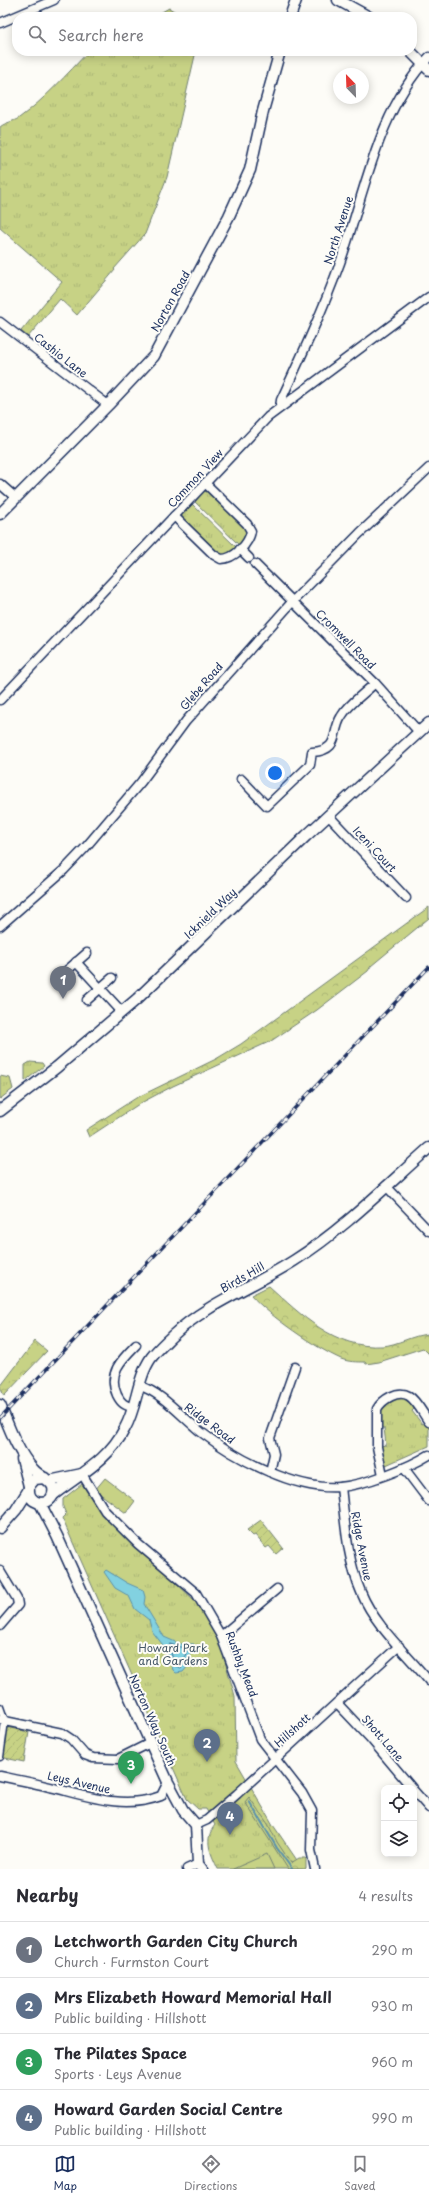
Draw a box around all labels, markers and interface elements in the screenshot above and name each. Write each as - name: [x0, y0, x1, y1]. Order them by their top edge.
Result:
- search box: [12, 12, 417, 56]
- icon: search: [26, 23, 48, 45]
- text: Search here: [58, 23, 144, 46]
- north arrow: [333, 68, 369, 104]
- street label: North Avenue: [319, 194, 357, 266]
- street label: Norton Road: [146, 267, 194, 335]
- street label: Cashio Lane: [30, 328, 92, 382]
- street label: Common View: [163, 444, 227, 511]
- street label: Cromwell Road: [312, 605, 380, 673]
- street label: Glebe Road: [175, 658, 227, 714]
- your location: [265, 763, 285, 783]
- street label: Iceni Court: [349, 822, 401, 876]
- street label: Icknield Way: [180, 883, 240, 943]
- pin: 1: [50, 966, 76, 999]
- street label: Birds Hill: [217, 1257, 267, 1297]
- street label: Ridge Road: [181, 1398, 239, 1448]
- street label: Ridge Avenue: [347, 1510, 377, 1582]
- street label: Rushby Mead: [222, 1629, 262, 1699]
- park label: Howard Park and Gardens: [138, 1639, 208, 1669]
- street label: Norton Way South: [125, 1671, 181, 1769]
- street label: Hillshott: [270, 1709, 314, 1751]
- street label: Shott Lane: [358, 1711, 408, 1765]
- pin: 2: [194, 1729, 220, 1762]
- pin: 3: [118, 1751, 144, 1784]
- street label: Leys Avenue: [46, 1766, 112, 1798]
- map controls: [381, 1785, 417, 1857]
- button: locate: [381, 1785, 417, 1821]
- pin: 4: [217, 1802, 243, 1835]
- button: layers: [381, 1821, 417, 1857]
- text: Nearby: [16, 1882, 78, 1908]
- text: 4 results: [359, 1886, 413, 1905]
- text: Letchworth Garden City Church: [54, 1929, 298, 1952]
- text: 1: [26, 1940, 32, 1959]
- text: 290 m: [372, 1940, 413, 1959]
- text: Church · Furmston Court: [54, 1952, 209, 1971]
- text: Mrs Elizabeth Howard Memorial Hall: [54, 1985, 331, 2008]
- text: 2: [24, 1996, 34, 2015]
- text: 930 m: [371, 1996, 413, 2015]
- text: Public building · Hillshott: [54, 2008, 207, 2027]
- text: The Pilates Space: [54, 2041, 187, 2064]
- text: 3: [25, 2052, 33, 2071]
- text: 960 m: [371, 2052, 413, 2071]
- text: Sports · Leys Avenue: [54, 2064, 182, 2083]
- text: Howard Garden Social Centre: [54, 2097, 283, 2120]
- text: 4: [25, 2108, 33, 2127]
- text: 990 m: [372, 2108, 413, 2127]
- text: Public building · Hillshott: [54, 2120, 207, 2139]
- tab: Map: [53, 2153, 77, 2194]
- tab: Directions: [184, 2153, 237, 2194]
- tab: Saved: [344, 2153, 376, 2194]

